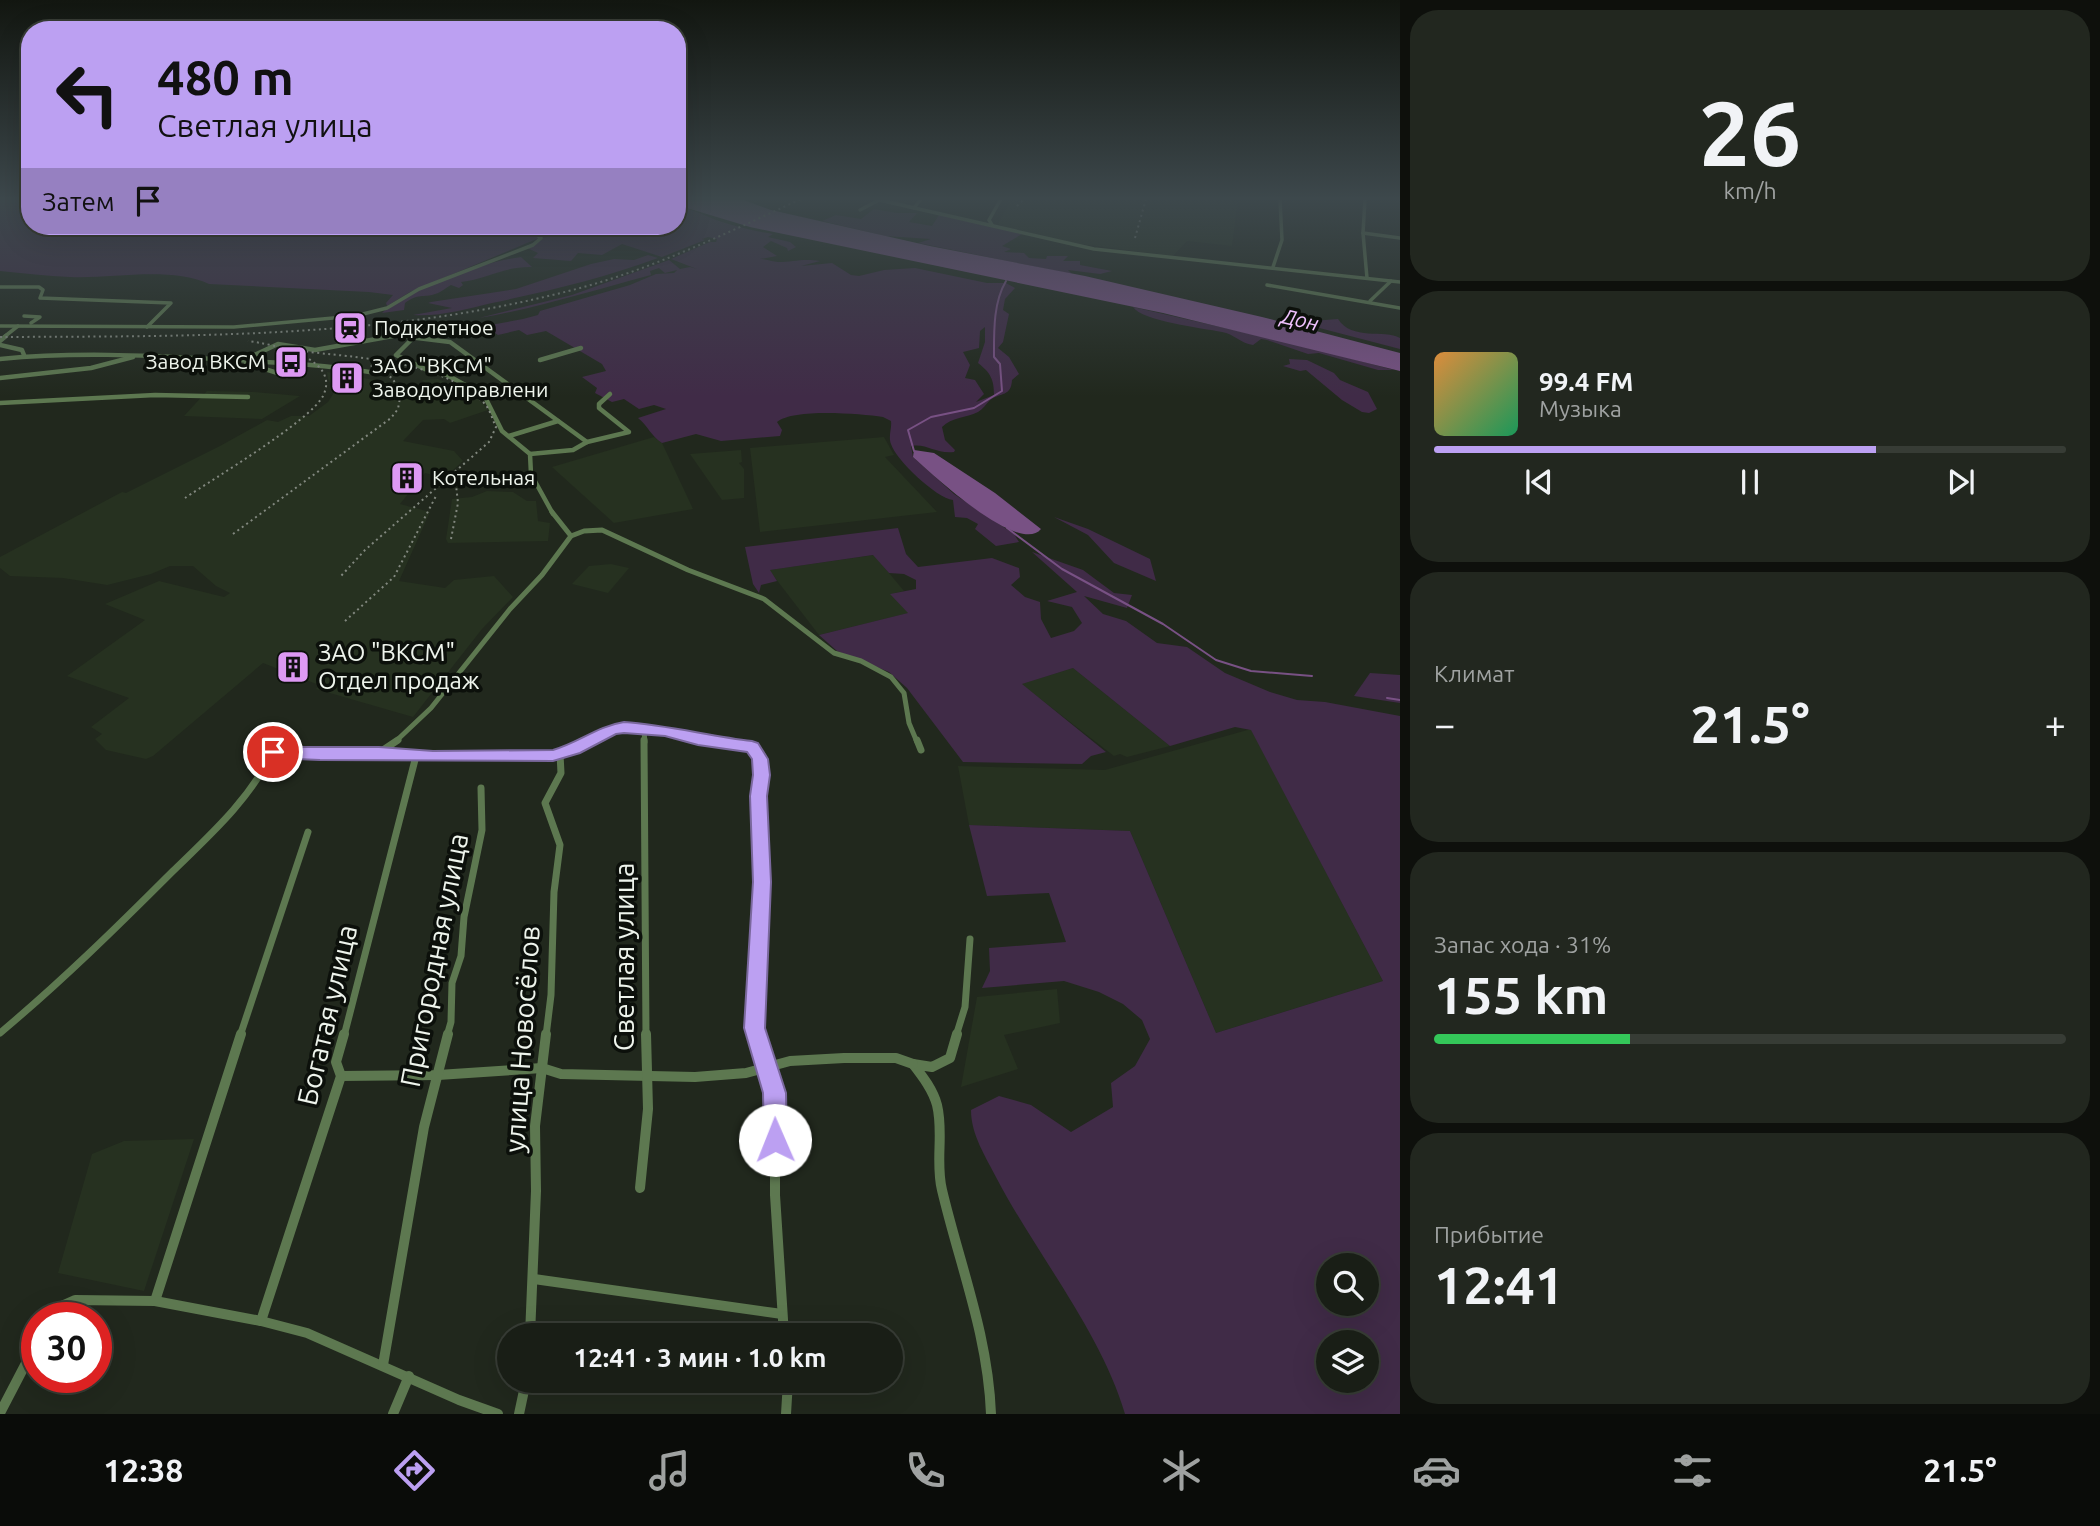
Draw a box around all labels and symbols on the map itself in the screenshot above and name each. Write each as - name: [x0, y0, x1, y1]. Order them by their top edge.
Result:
- water label: Дон: [1278, 303, 1321, 335]
- station icon: Подклетное: [331, 309, 369, 347]
- place label: Подклетное: [374, 315, 494, 339]
- bus stop icon: Завод ВКСМ: [272, 343, 310, 381]
- place label: Завод ВКСМ: [146, 349, 266, 373]
- place label: ЗАО "ВКСМ" Заводоуправлени: [372, 353, 548, 401]
- building icon: ЗАО "ВКСМ" Заводоуправлени: [328, 359, 366, 397]
- building icon: Котельная: [388, 459, 426, 497]
- place label: Котельная: [432, 465, 535, 489]
- place label: ЗАО "ВКСМ" Отдел продаж: [318, 639, 480, 694]
- building icon: ЗАО "ВКСМ" Отдел продаж: [274, 648, 312, 686]
- pin: [243, 722, 303, 782]
- street label: Пригородная улица: [394, 830, 473, 1089]
- street label: Светлая улица: [608, 863, 639, 1051]
- street label: Богатая улица: [291, 922, 362, 1108]
- street label: улица Новосёлов: [498, 924, 545, 1154]
- position arrow: [738, 1103, 812, 1177]
- speed limit sign: 30: [21, 1302, 112, 1393]

